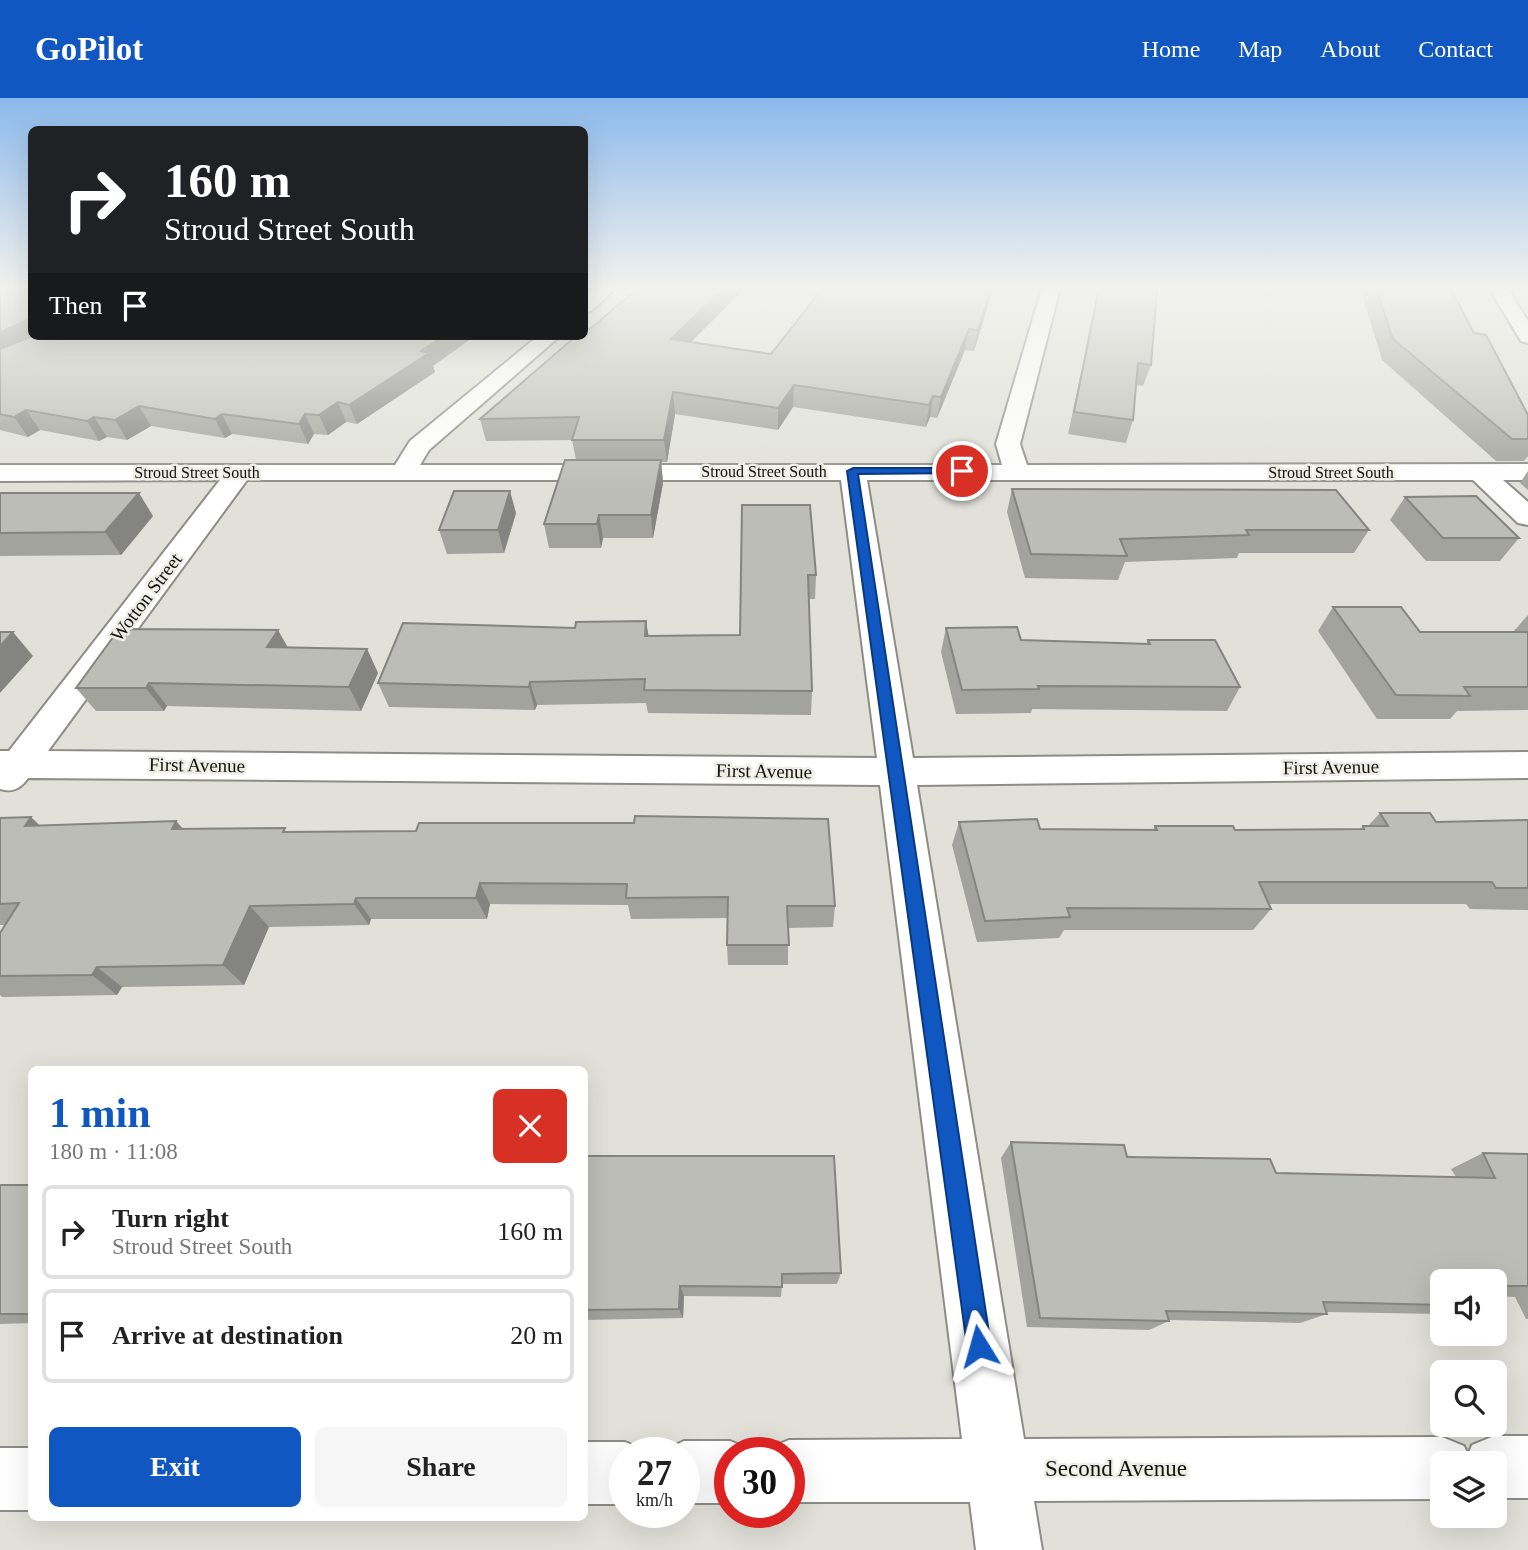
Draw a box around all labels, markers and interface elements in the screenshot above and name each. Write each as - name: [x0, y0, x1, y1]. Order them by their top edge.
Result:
- text: GoPilot: [35, 31, 143, 67]
- text: Home: [1142, 36, 1200, 62]
- text: Map: [1238, 36, 1282, 62]
- text: About: [1320, 36, 1380, 62]
- text: Contact: [1418, 36, 1493, 62]
- text: 160 m: [164, 153, 291, 208]
- icon: right: [49, 154, 140, 245]
- text: Stroud Street South: [164, 211, 415, 247]
- icon: arrive: [116, 287, 154, 325]
- text: Then: [49, 291, 102, 320]
- pin: [932, 441, 992, 501]
- icon: arrive: [943, 452, 981, 490]
- street label: Stroud Street South: [701, 463, 827, 480]
- street label: Stroud Street South: [134, 464, 260, 481]
- street label: Stroud Street South: [1268, 464, 1394, 481]
- street label: Wotton Street: [106, 548, 186, 645]
- street label: First Avenue: [149, 754, 245, 776]
- street label: First Avenue: [1283, 756, 1379, 778]
- street label: First Avenue: [716, 760, 812, 782]
- button: close: [493, 1089, 567, 1163]
- text: 1 min: [49, 1090, 151, 1136]
- text: 180 m · 11:08: [49, 1139, 178, 1164]
- text: Turn right: [112, 1204, 229, 1233]
- icon: right: [53, 1213, 91, 1251]
- text: 160 m: [497, 1217, 563, 1246]
- text: Stroud Street South: [112, 1234, 292, 1259]
- map controls: [1430, 1269, 1507, 1528]
- button: sound: [1430, 1269, 1507, 1346]
- position arrow: [942, 1309, 1016, 1383]
- icon: arrive: [53, 1317, 91, 1355]
- text: Arrive at destination: [112, 1321, 343, 1350]
- text: 20 m: [510, 1321, 563, 1350]
- button: search: [1430, 1360, 1507, 1437]
- button: Exit: [49, 1427, 301, 1507]
- button: Share: [315, 1427, 567, 1507]
- speed limit sign: 30: [714, 1437, 805, 1528]
- button: layers: [1430, 1451, 1507, 1528]
- text: 27: [637, 1454, 672, 1493]
- street label: Second Avenue: [1045, 1456, 1187, 1481]
- text: km/h: [636, 1490, 673, 1510]

